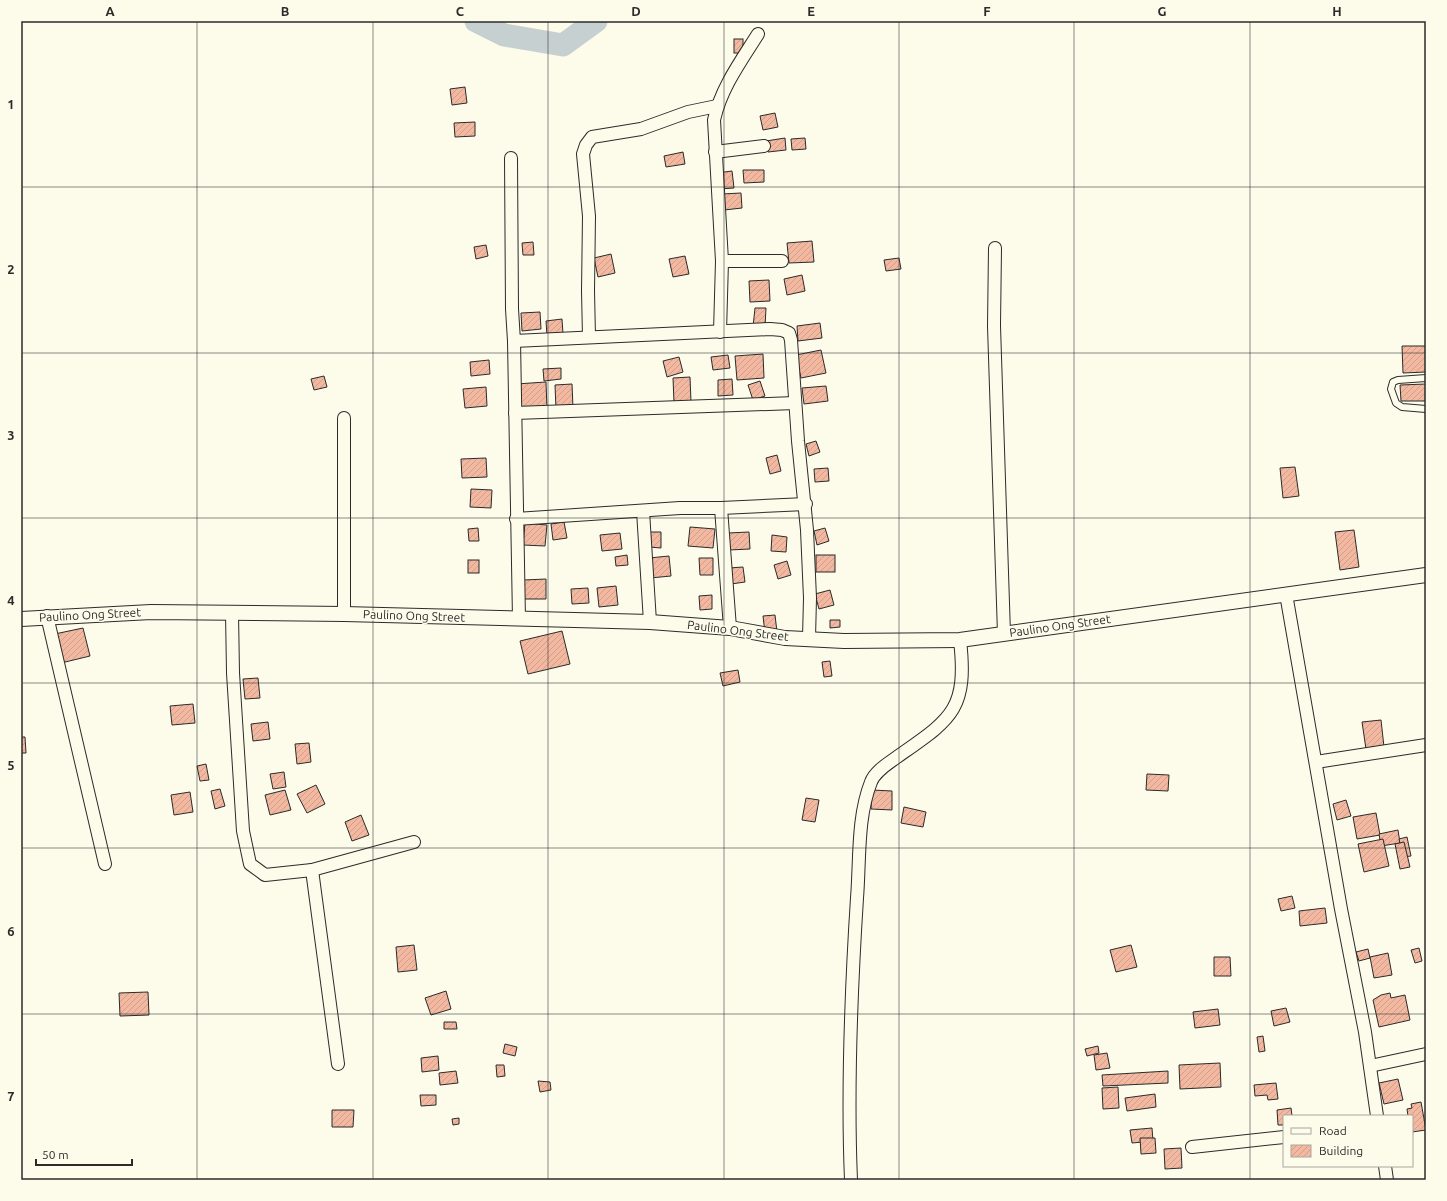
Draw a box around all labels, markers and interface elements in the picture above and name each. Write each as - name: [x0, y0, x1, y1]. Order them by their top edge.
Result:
- text: A: [105, 4, 115, 18]
- text: B: [281, 4, 290, 18]
- text: C: [456, 4, 465, 18]
- text: D: [631, 4, 641, 18]
- text: E: [807, 4, 815, 18]
- text: F: [983, 4, 991, 18]
- text: G: [1158, 4, 1167, 18]
- text: H: [1332, 4, 1342, 18]
- text: 1: [7, 97, 15, 111]
- text: 2: [7, 262, 15, 276]
- text: 3: [7, 428, 15, 442]
- text: 4: [7, 593, 15, 607]
- street label: Paulino Ong Street: [39, 605, 142, 624]
- street label: Paulino Ong Street: [363, 607, 466, 624]
- street label: Paulino Ong Street: [1008, 612, 1112, 639]
- street label: Paulino Ong Street: [687, 618, 790, 643]
- text: 5: [7, 758, 15, 772]
- text: 6: [7, 924, 15, 938]
- text: 7: [7, 1089, 15, 1103]
- legend: [1283, 1115, 1413, 1167]
- text: Road: [1319, 1124, 1347, 1137]
- scale bar: [36, 1141, 132, 1167]
- text: Building: [1319, 1144, 1363, 1157]
- text: 50 m: [42, 1148, 69, 1161]

